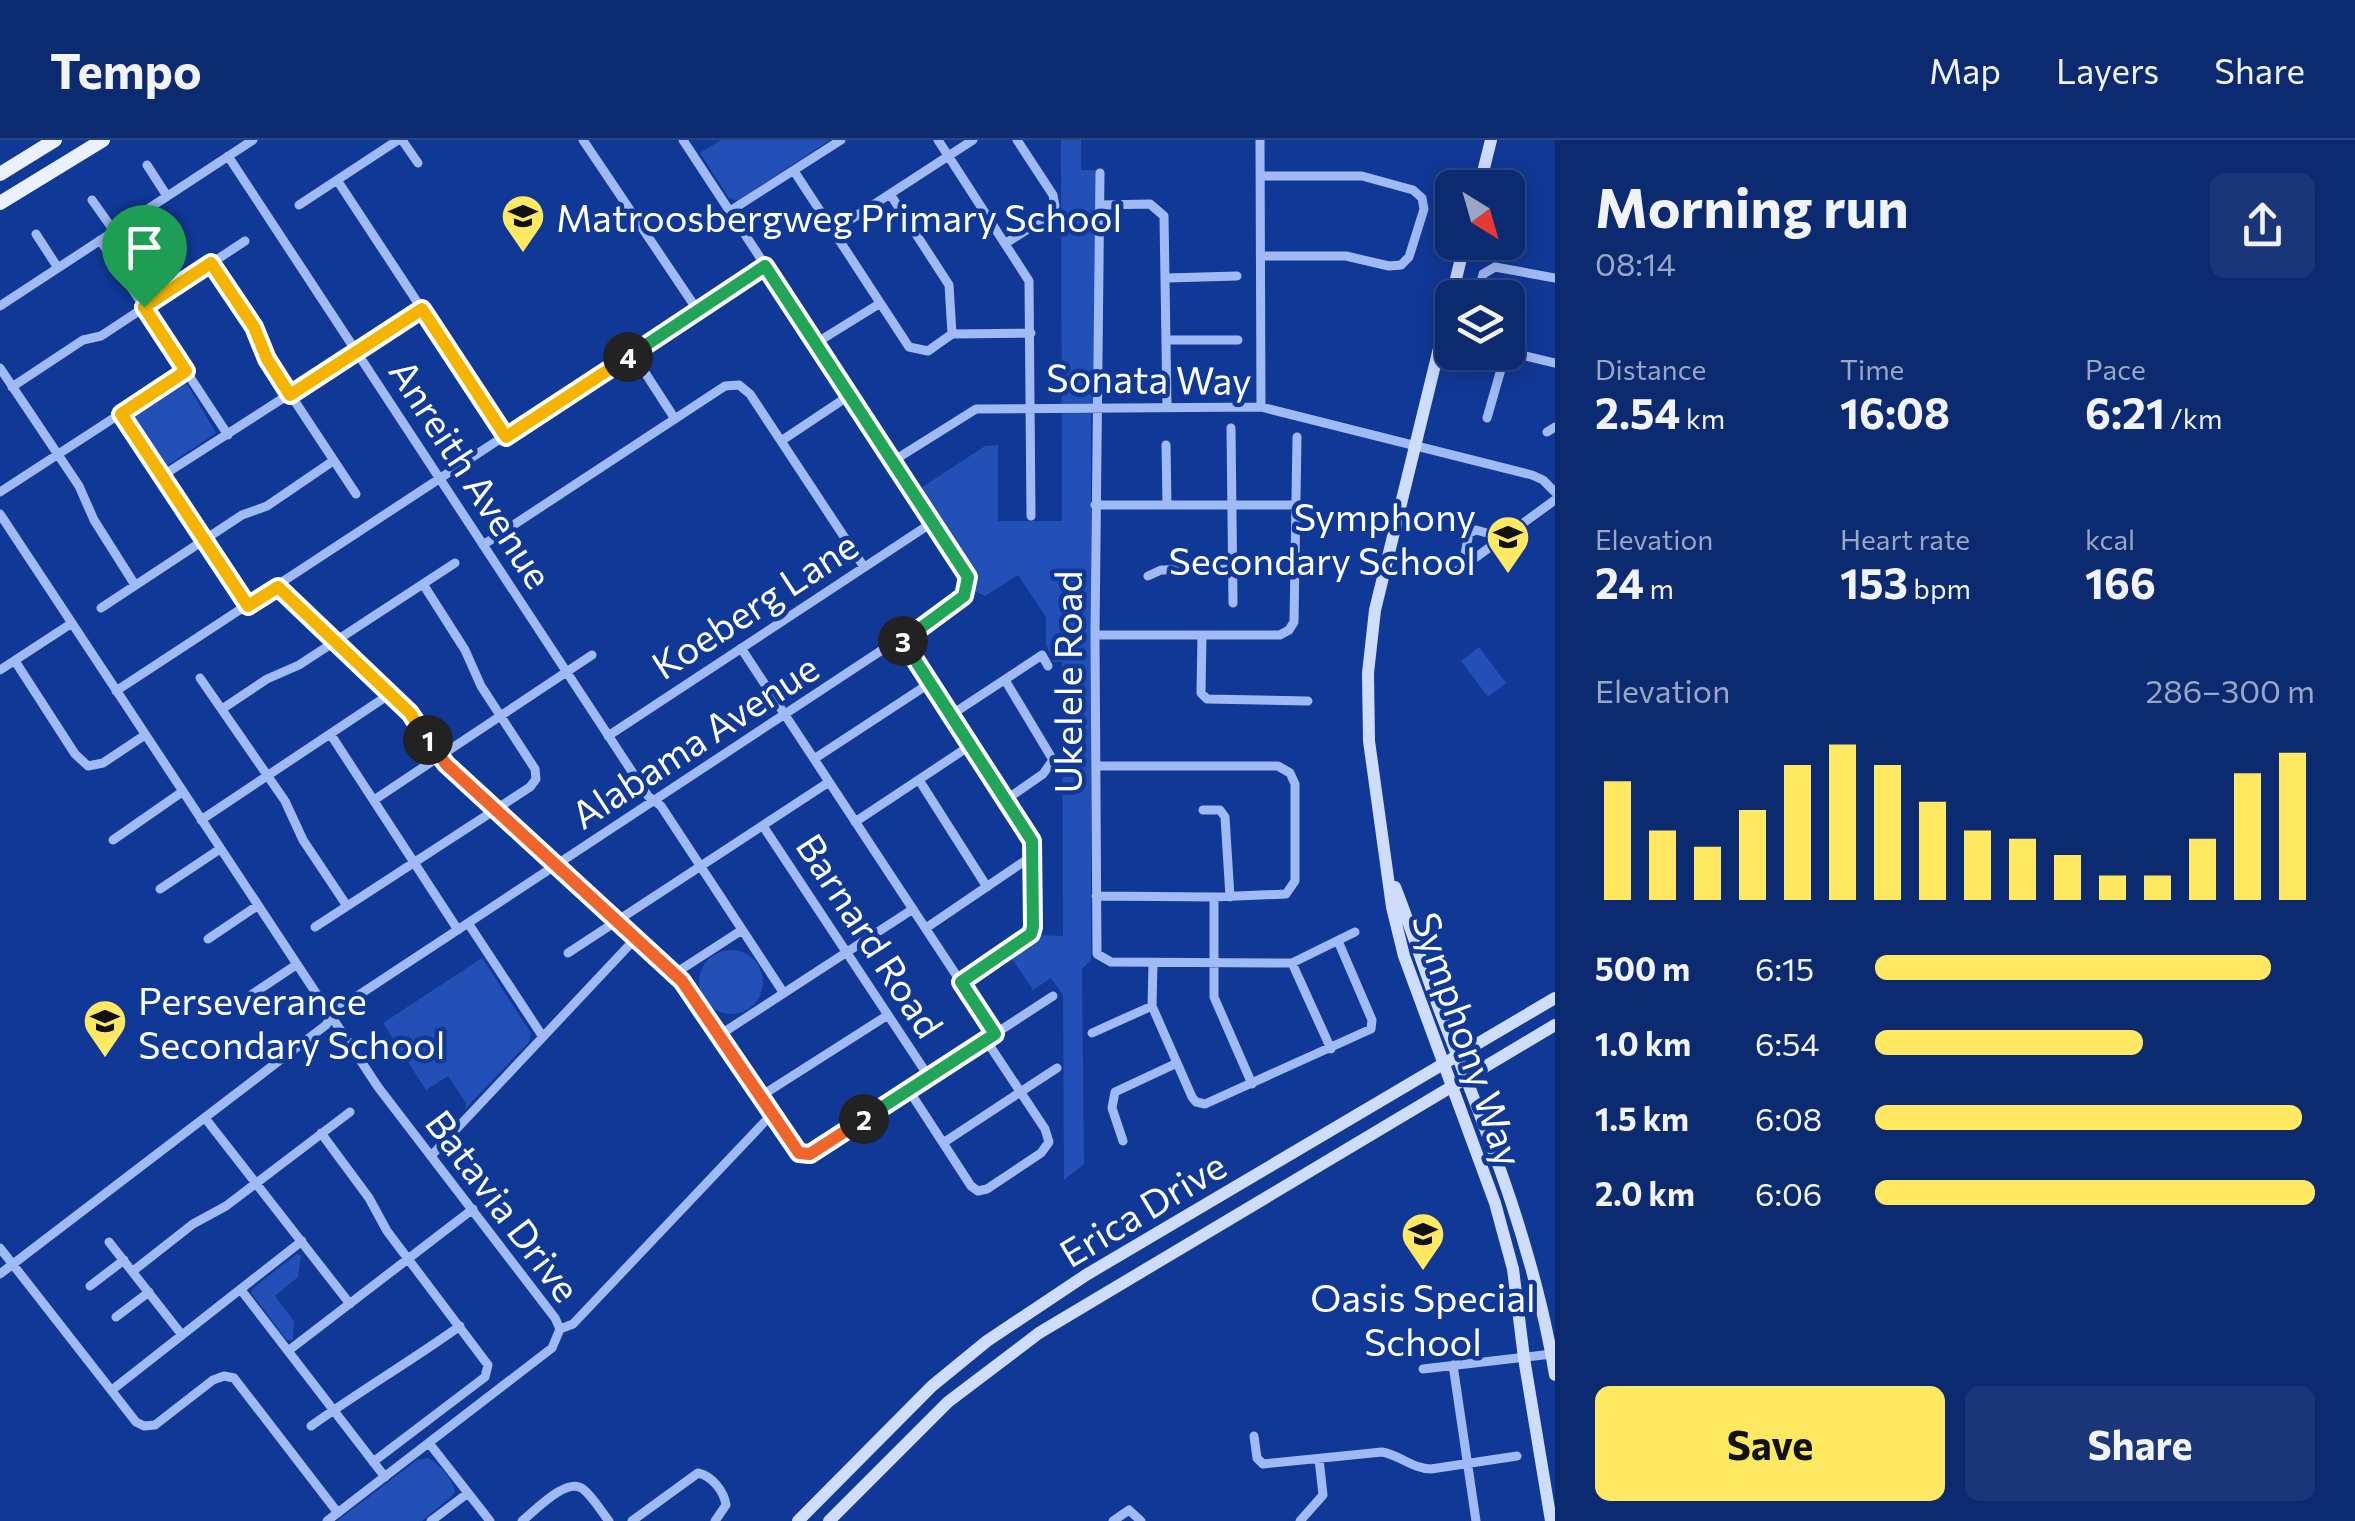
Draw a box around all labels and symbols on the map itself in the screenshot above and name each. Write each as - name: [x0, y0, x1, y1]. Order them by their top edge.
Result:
- north arrow: [1435, 170, 1525, 260]
- school or university icon: Matroosbergweg Primary School: [500, 193, 546, 254]
- place label: Matroosbergweg Primary School: [556, 193, 1122, 240]
- pin: [102, 205, 187, 308]
- pin: 4: [603, 332, 653, 382]
- street label: Anreith Avenue: [380, 350, 564, 596]
- street label: Sonata Way: [1046, 353, 1252, 403]
- place label: Symphony Secondary School: [1169, 492, 1476, 583]
- school or university icon: Symphony Secondary School: [1485, 514, 1531, 575]
- street label: Koeberg Lane: [642, 520, 866, 688]
- street label: Ukelele Road: [1043, 571, 1090, 793]
- pin: 3: [878, 616, 928, 666]
- street label: Alabama Avenue: [562, 643, 826, 837]
- pin: 1: [403, 715, 453, 765]
- street label: Barnard Road: [788, 824, 954, 1046]
- street label: Symphony Way: [1404, 906, 1534, 1172]
- place label: Perseverance Secondary School: [138, 976, 445, 1067]
- school or university icon: Perseverance Secondary School: [82, 998, 128, 1059]
- pin: 2: [839, 1094, 889, 1144]
- street label: Batavia Drive: [417, 1100, 591, 1310]
- street label: Erica Drive: [1051, 1140, 1233, 1276]
- school or university icon: Oasis Special School: [1400, 1211, 1446, 1272]
- place label: Oasis Special School: [1310, 1273, 1536, 1364]

